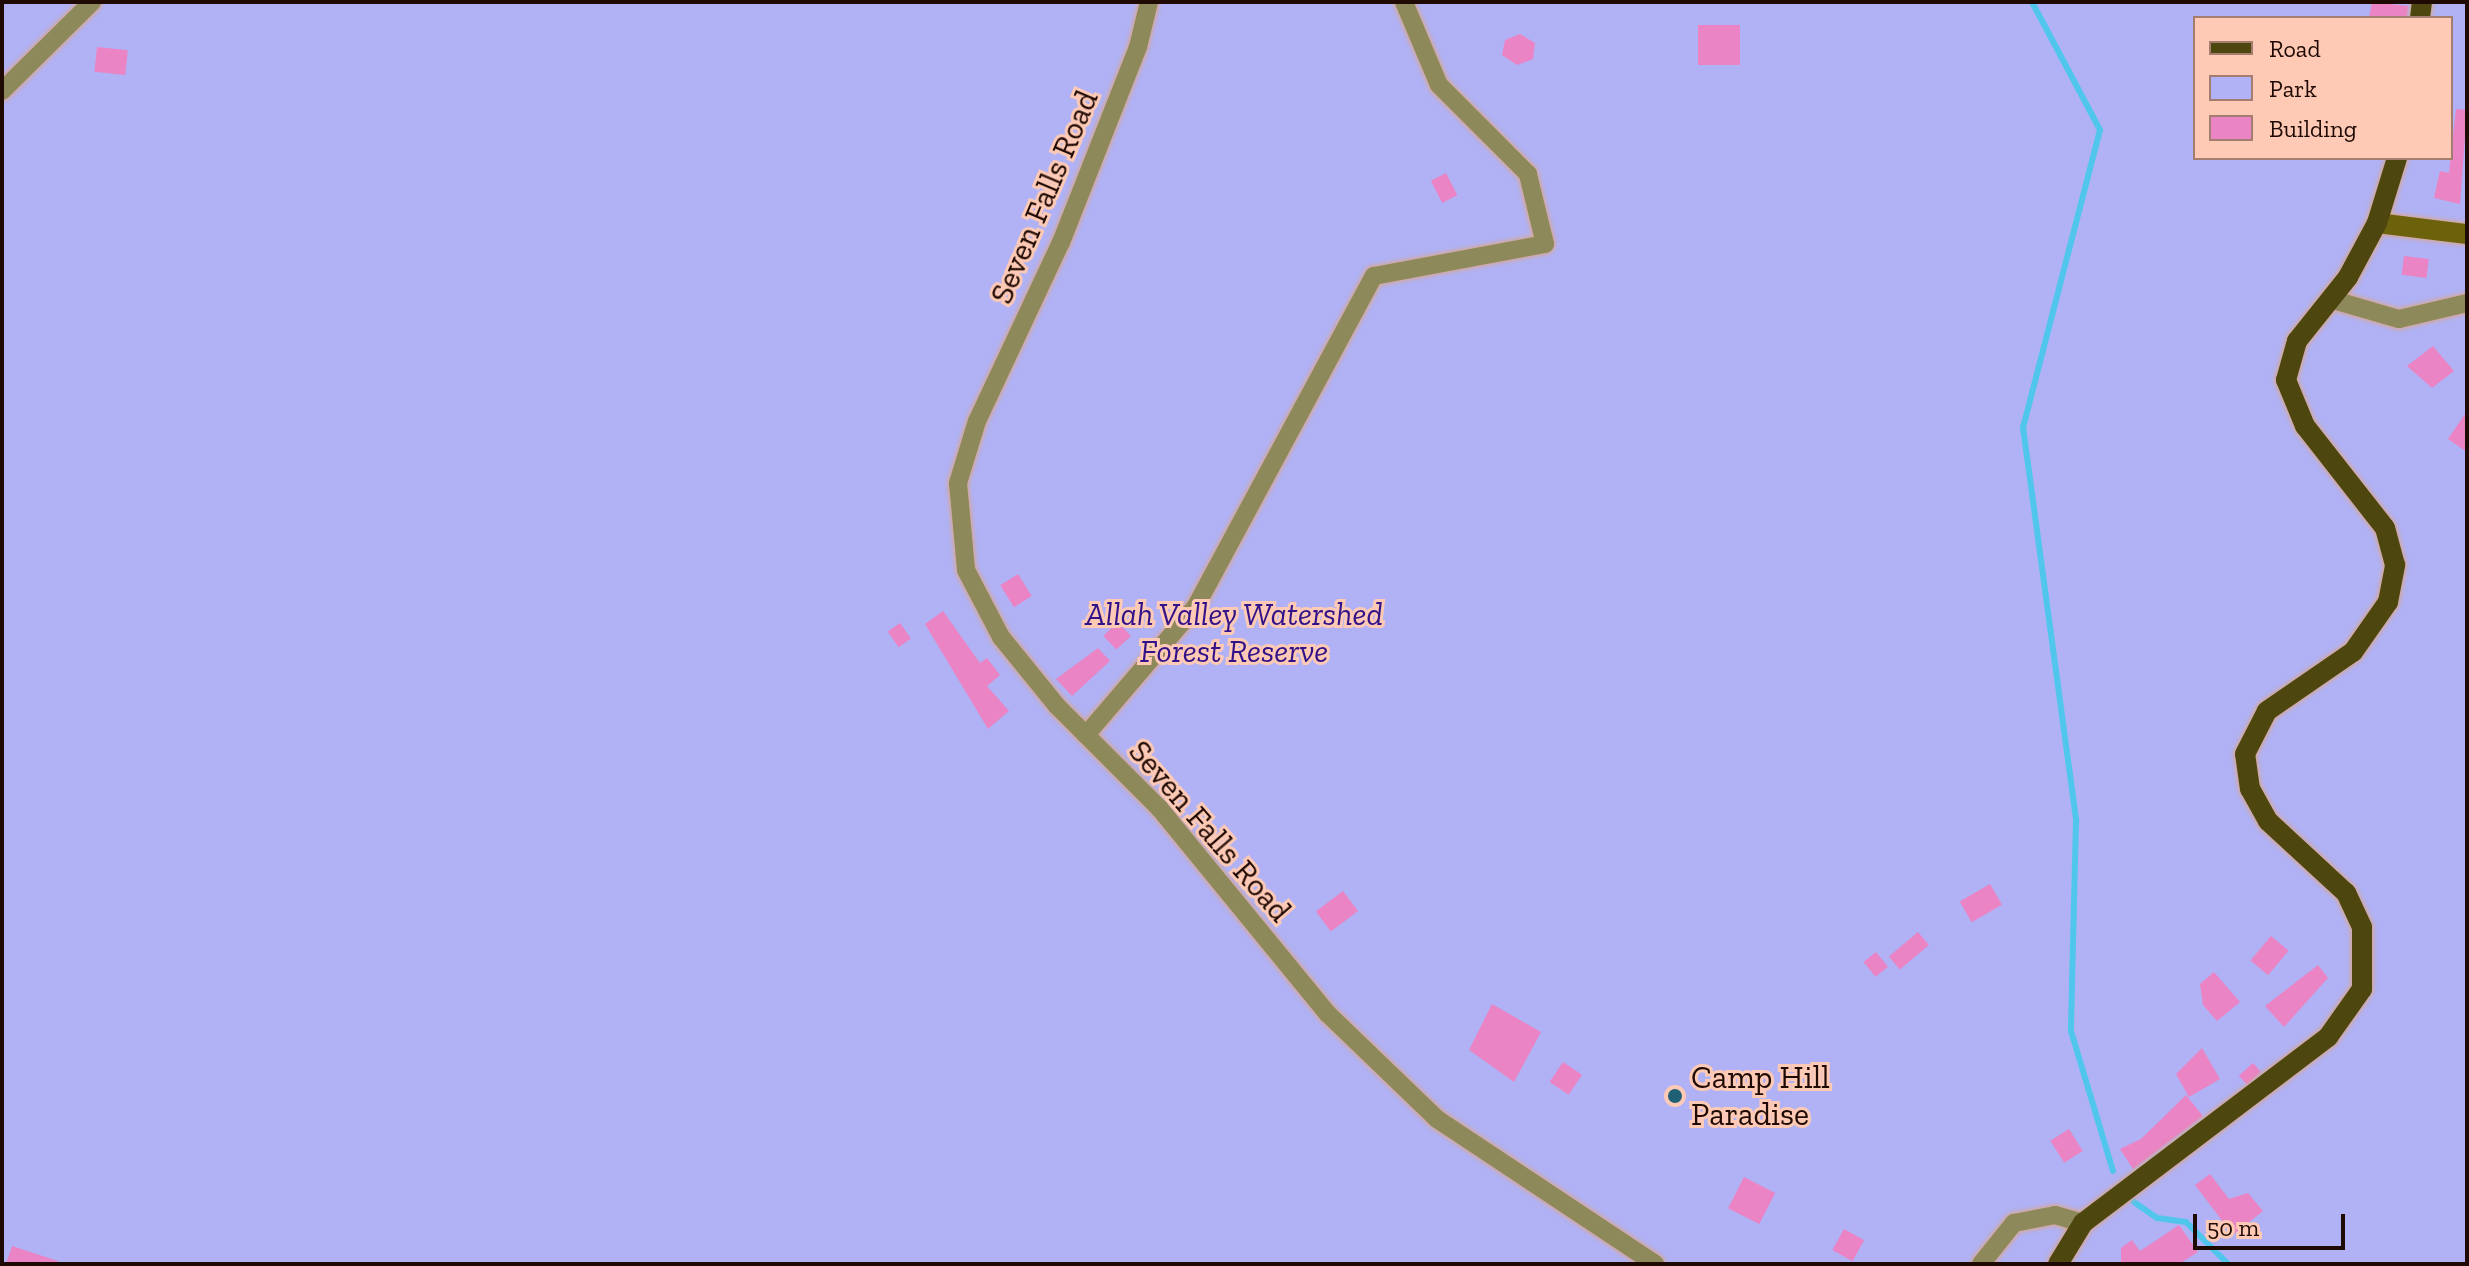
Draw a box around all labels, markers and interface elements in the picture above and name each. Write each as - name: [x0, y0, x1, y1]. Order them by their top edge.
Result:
- legend: [2193, 16, 2453, 160]
- text: Road: [2269, 34, 2321, 63]
- text: Park: [2269, 74, 2317, 103]
- street label: Seven Falls Road: [982, 85, 1106, 309]
- text: Building: [2269, 114, 2357, 143]
- park label: Allah Valley Watershed Forest Reserve: [1084, 596, 1384, 671]
- street label: Seven Falls Road: [1121, 732, 1299, 930]
- place label: Camp Hill Paradise: [1691, 1059, 1830, 1134]
- marker: Camp Hill Paradise: [1666, 1087, 1684, 1105]
- scale bar: [2197, 1198, 2349, 1248]
- text: 50 m: [2207, 1213, 2259, 1242]

